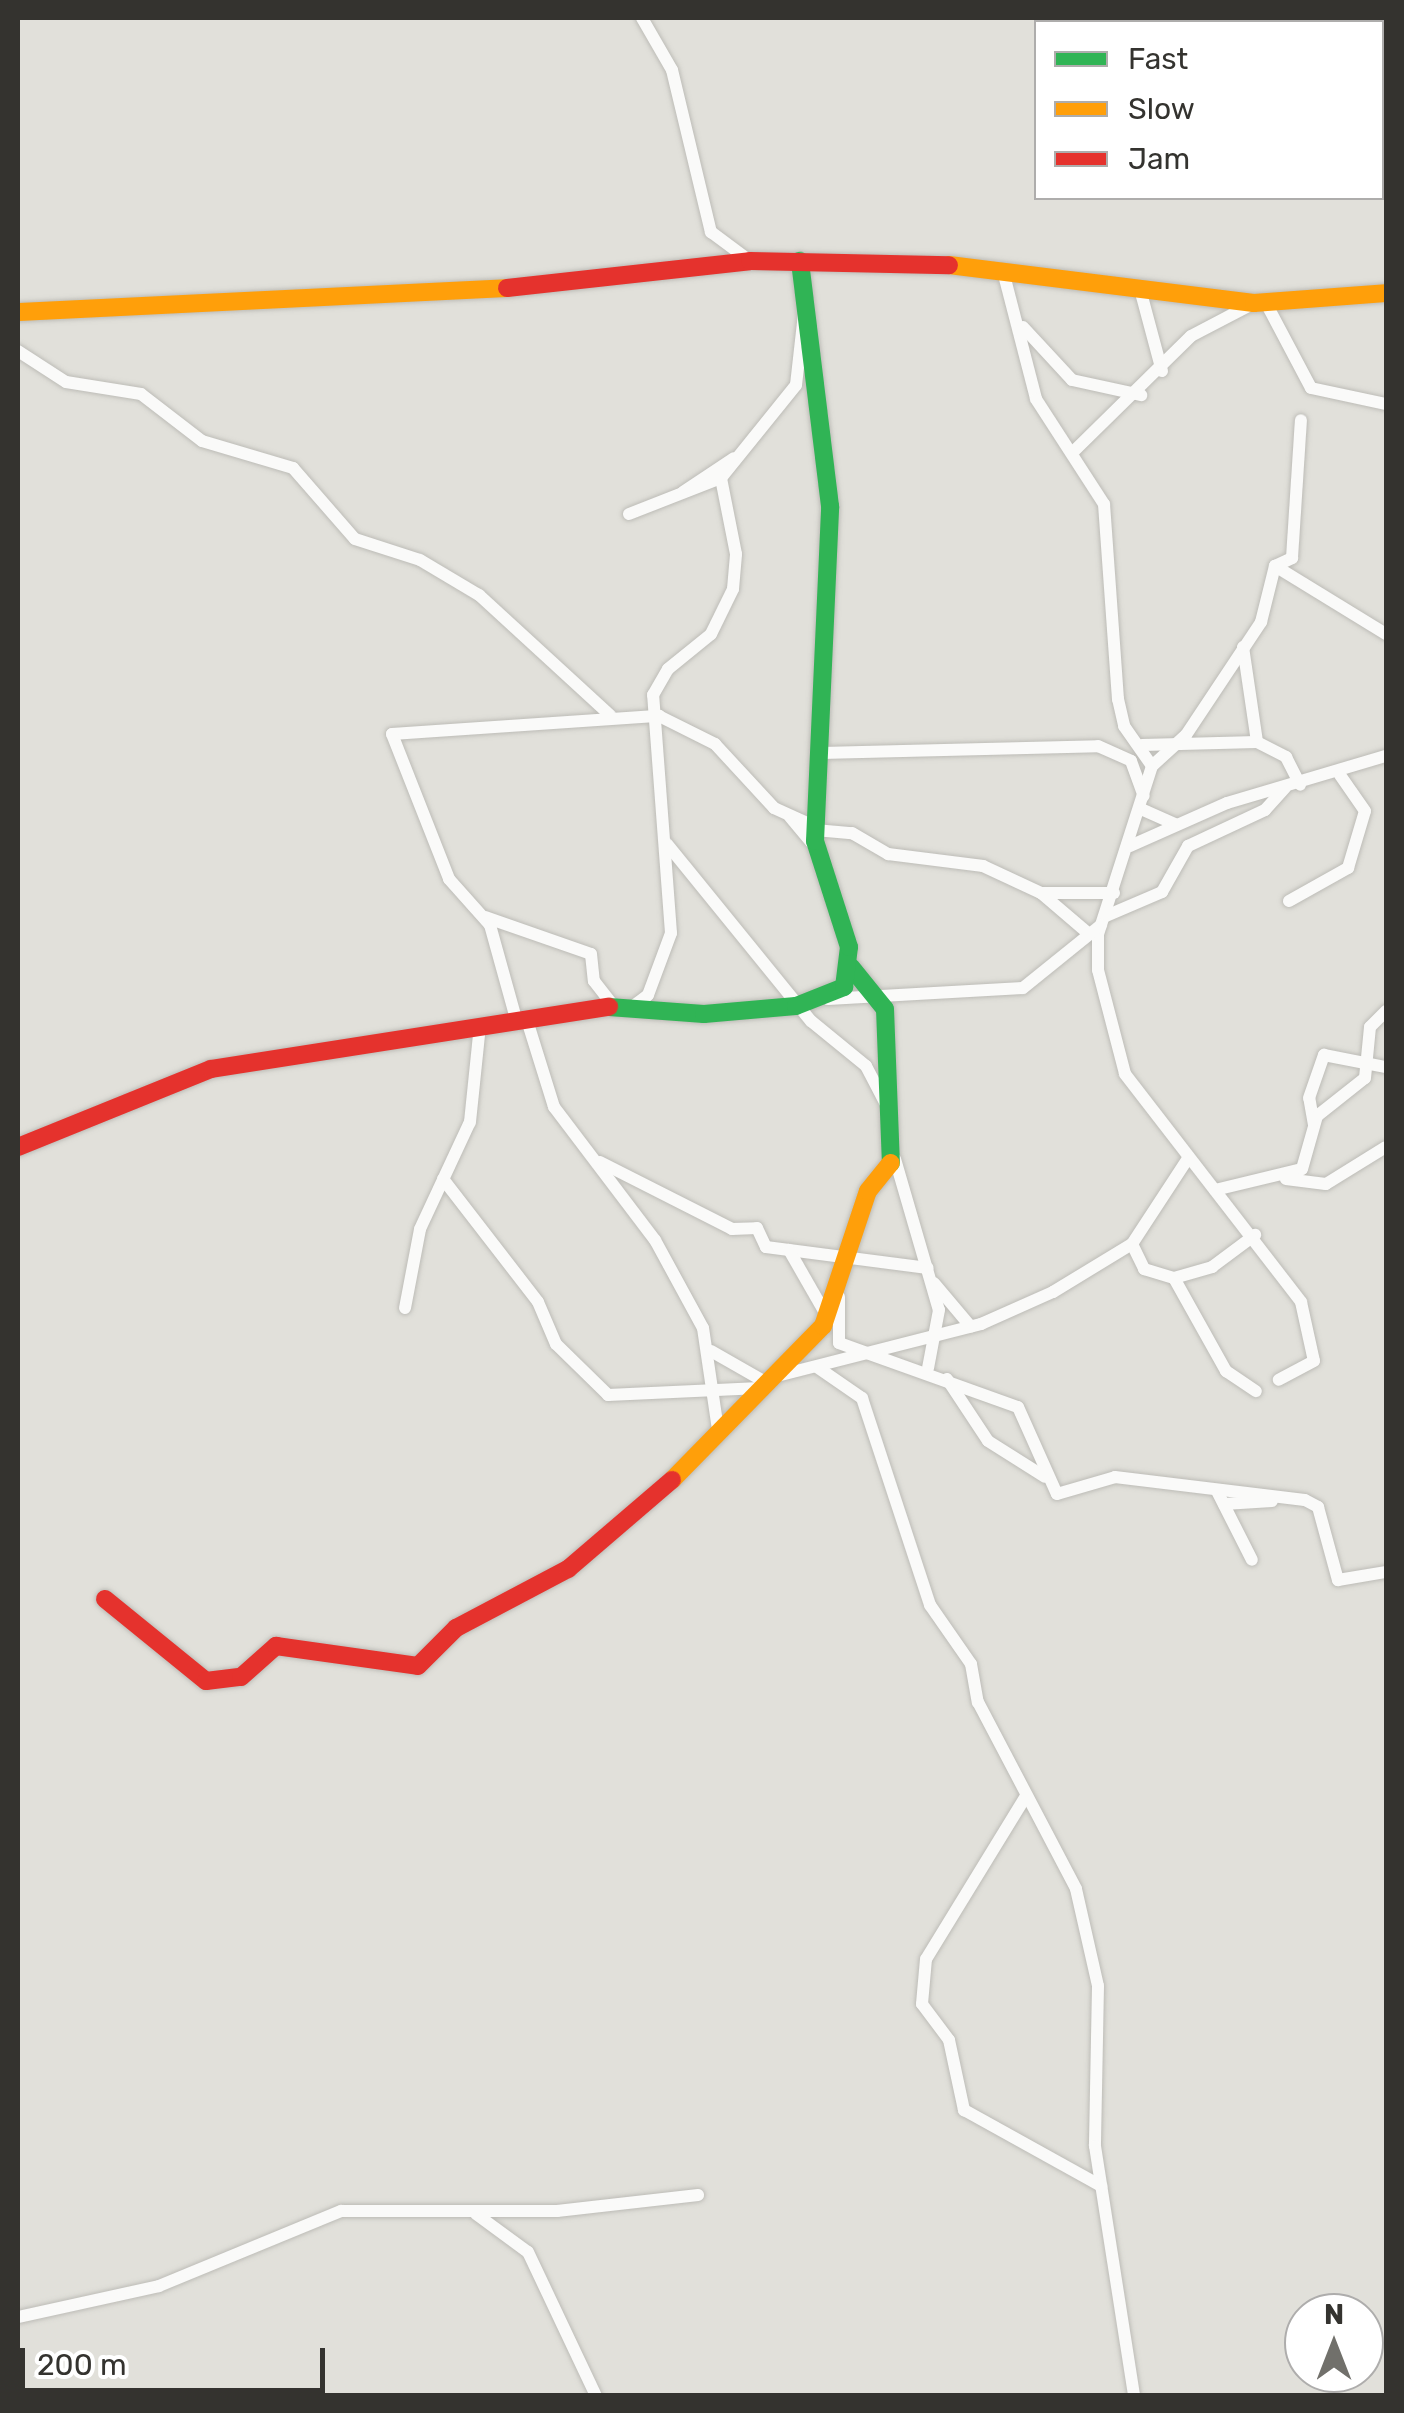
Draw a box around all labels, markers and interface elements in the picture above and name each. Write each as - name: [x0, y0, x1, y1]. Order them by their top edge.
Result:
- legend: [1034, 20, 1384, 200]
- text: Fast: [1128, 41, 1188, 77]
- text: Slow: [1128, 91, 1195, 127]
- text: Jam: [1128, 141, 1190, 177]
- north arrow: [1284, 2293, 1384, 2393]
- text: N: [1324, 2298, 1344, 2331]
- scale bar: [25, 2328, 330, 2390]
- text: 200 m: [37, 2347, 127, 2383]

